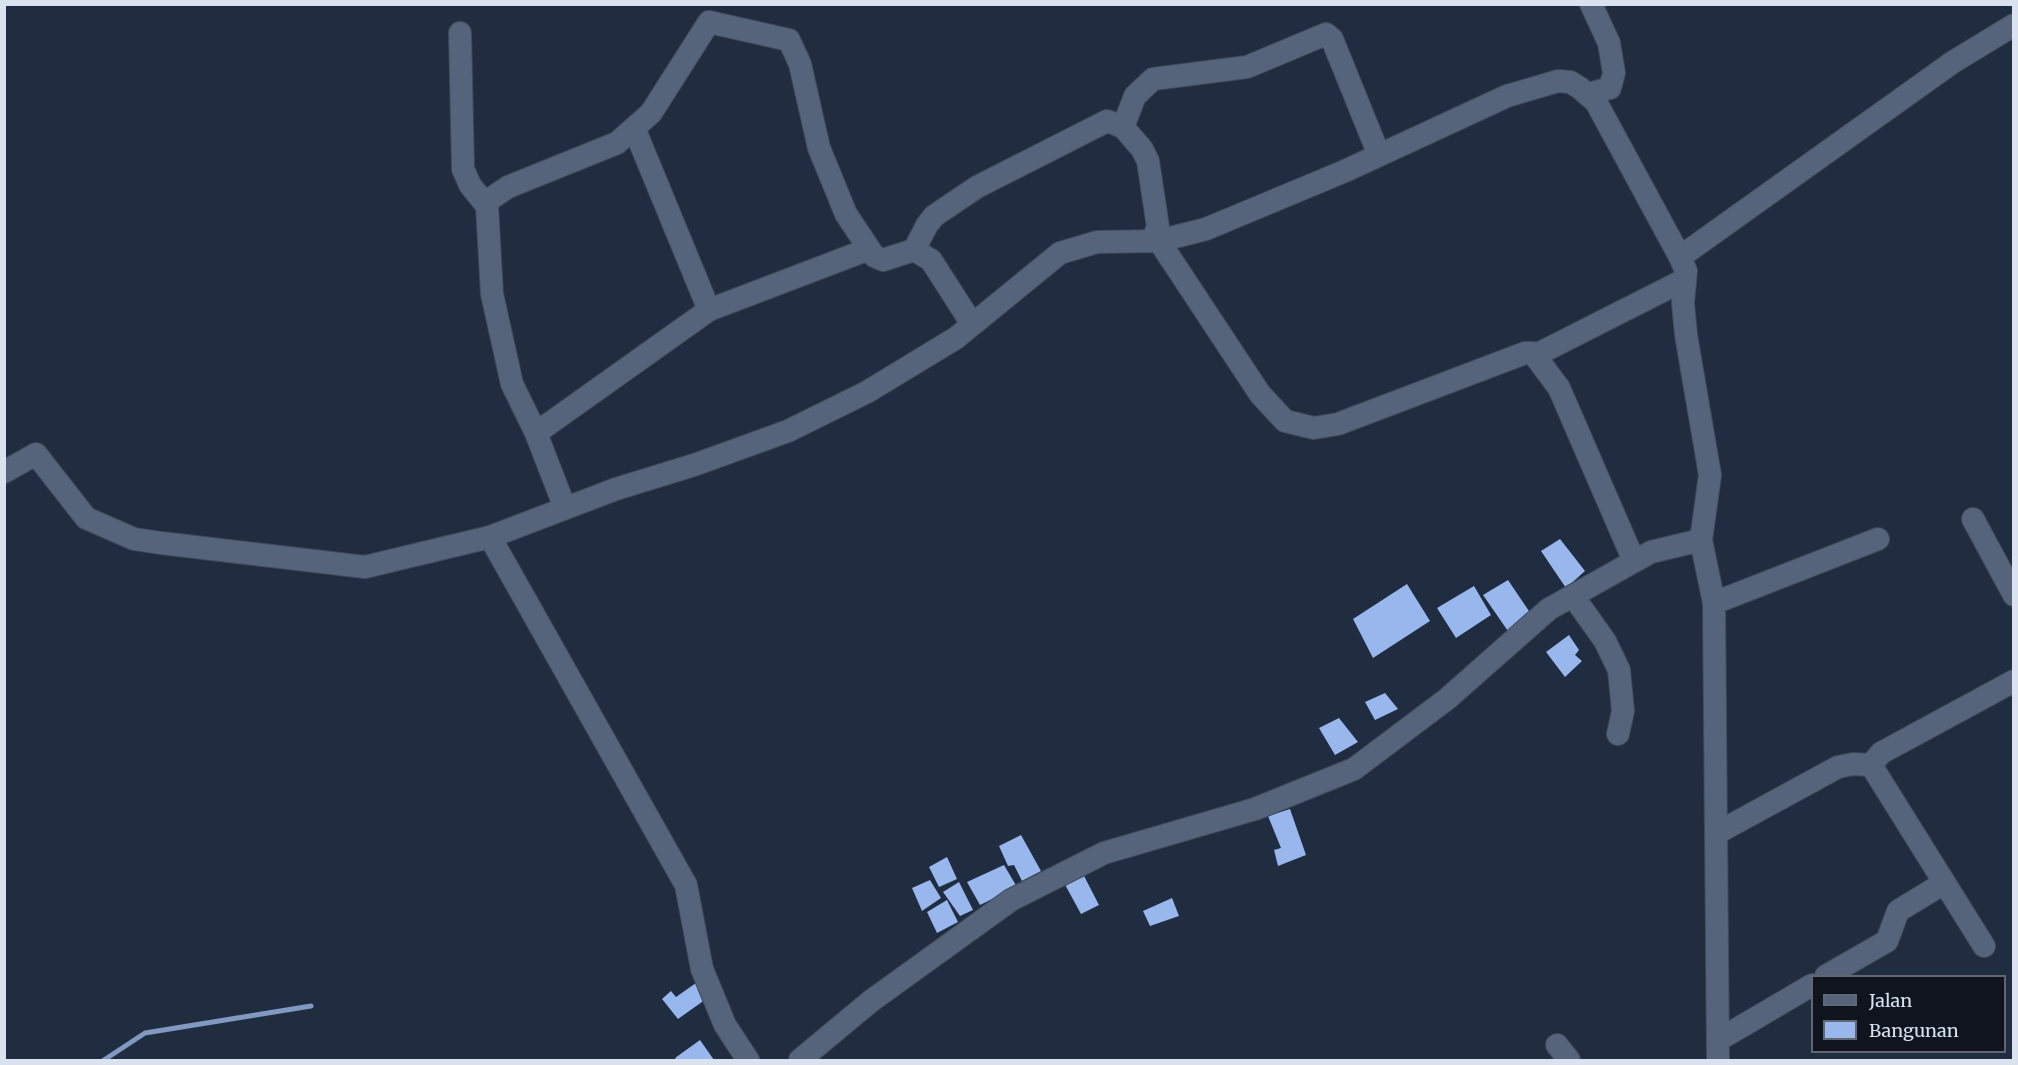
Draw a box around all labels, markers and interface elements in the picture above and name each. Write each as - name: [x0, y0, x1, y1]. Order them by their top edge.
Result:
- legend: [1811, 975, 2006, 1053]
- text: Jalan: [1869, 989, 1912, 1012]
- text: Bangunan: [1869, 1019, 1959, 1042]

